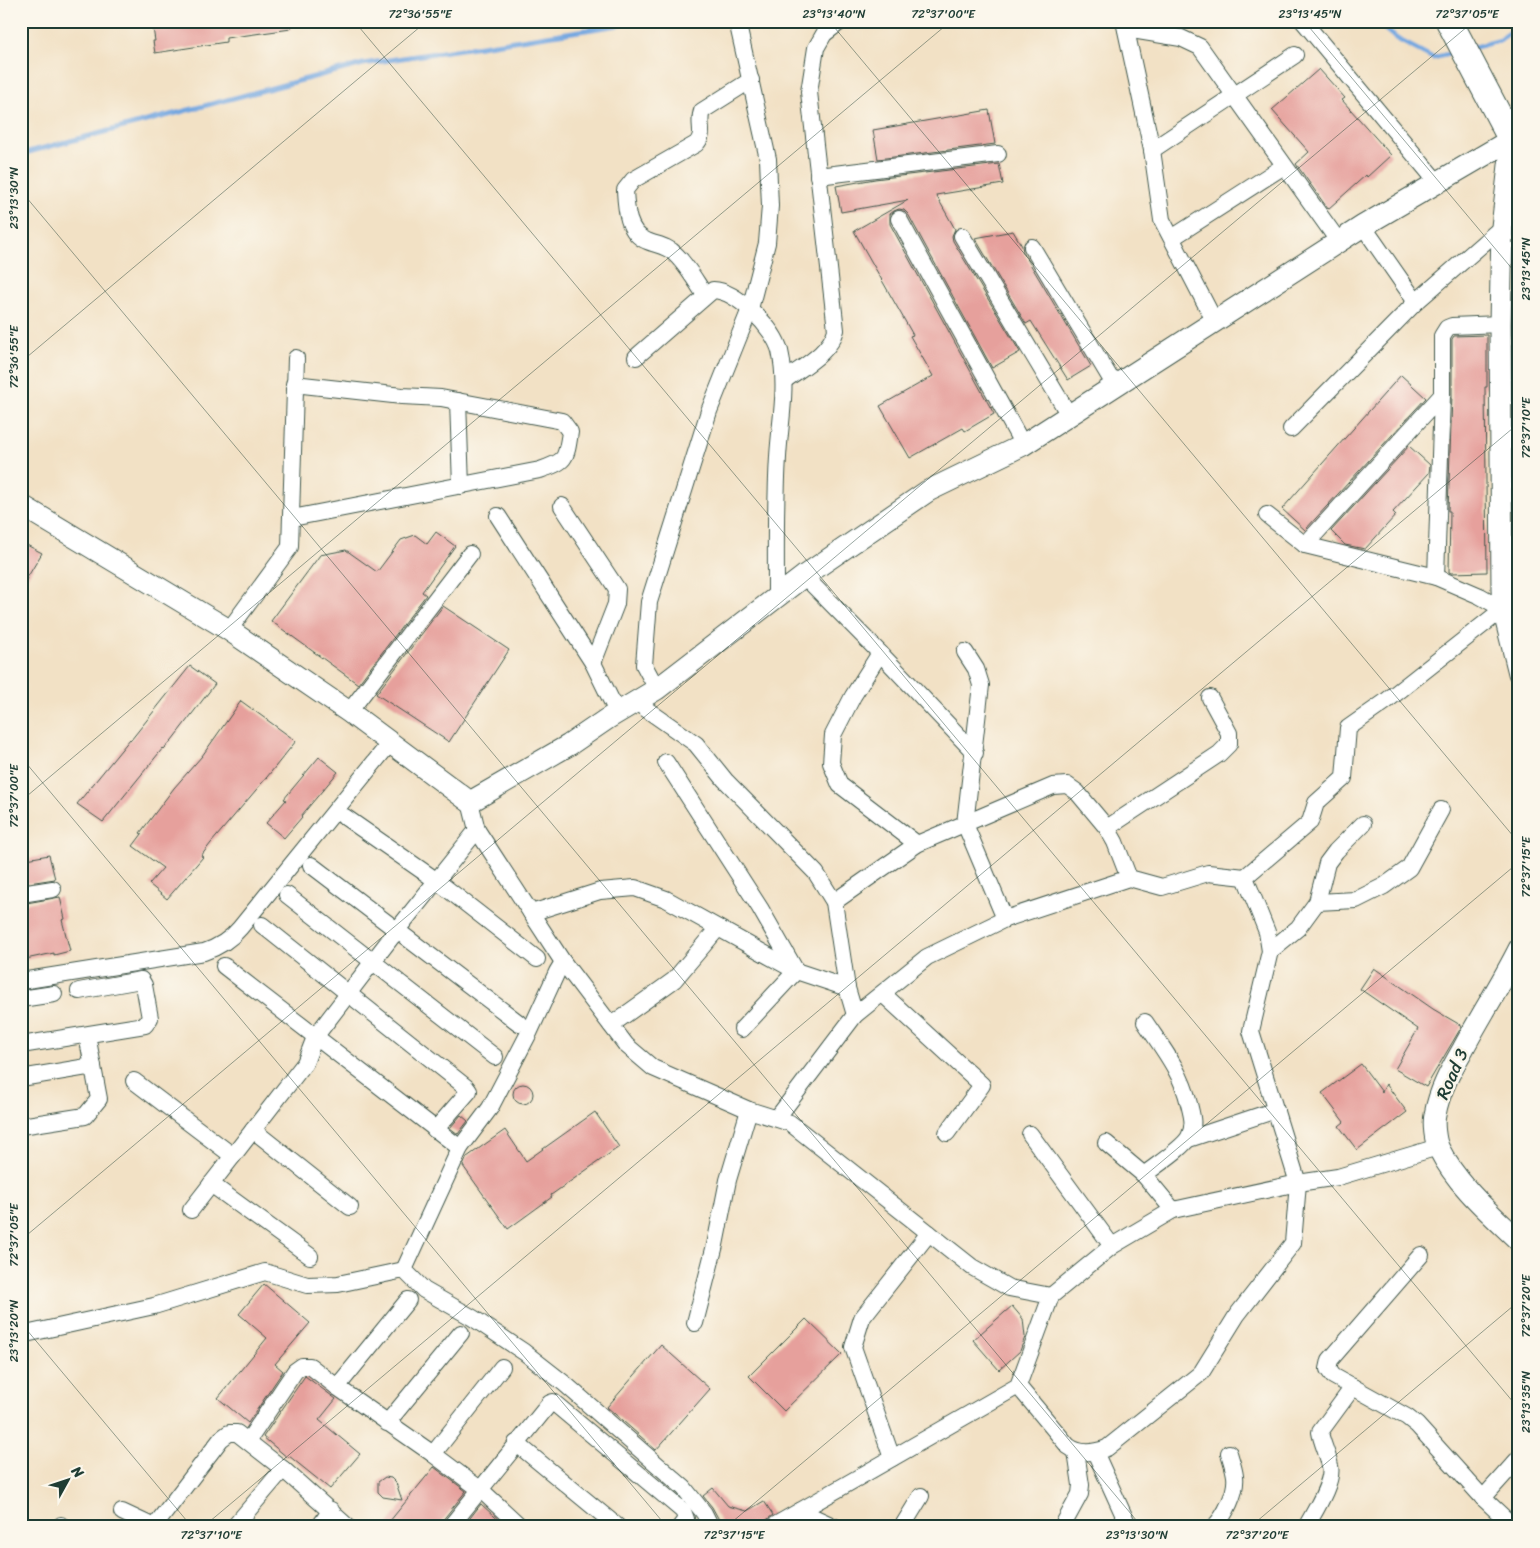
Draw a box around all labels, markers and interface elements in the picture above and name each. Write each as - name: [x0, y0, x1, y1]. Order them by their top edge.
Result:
- text: 72°36'55"E: [388, 3, 453, 25]
- text: 23°13'40"N: [802, 3, 866, 25]
- text: 72°37'00"E: [911, 3, 976, 25]
- text: 23°13'45"N: [1279, 3, 1342, 25]
- text: 72°37'05"E: [1435, 3, 1500, 25]
- text: 23°13'30"N: [3, 166, 25, 229]
- text: 23°13'45"N: [1515, 237, 1537, 300]
- text: 72°36'55"E: [3, 324, 25, 389]
- text: 72°37'10"E: [1515, 396, 1537, 459]
- text: 72°37'00"E: [3, 763, 25, 828]
- text: 72°37'15"E: [1515, 835, 1537, 897]
- street label: Road 3: [1427, 1043, 1477, 1105]
- text: 72°37'05"E: [3, 1202, 25, 1267]
- text: 72°37'20"E: [1515, 1273, 1537, 1337]
- text: 23°13'20"N: [3, 1299, 25, 1362]
- text: 23°13'35"N: [1515, 1370, 1537, 1433]
- north arrow: [42, 1456, 92, 1506]
- text: N: [64, 1459, 90, 1484]
- text: 72°37'10"E: [180, 1524, 243, 1546]
- text: 72°37'15"E: [704, 1524, 766, 1546]
- text: 23°13'30"N: [1106, 1524, 1169, 1546]
- text: 72°37'20"E: [1226, 1524, 1290, 1546]

